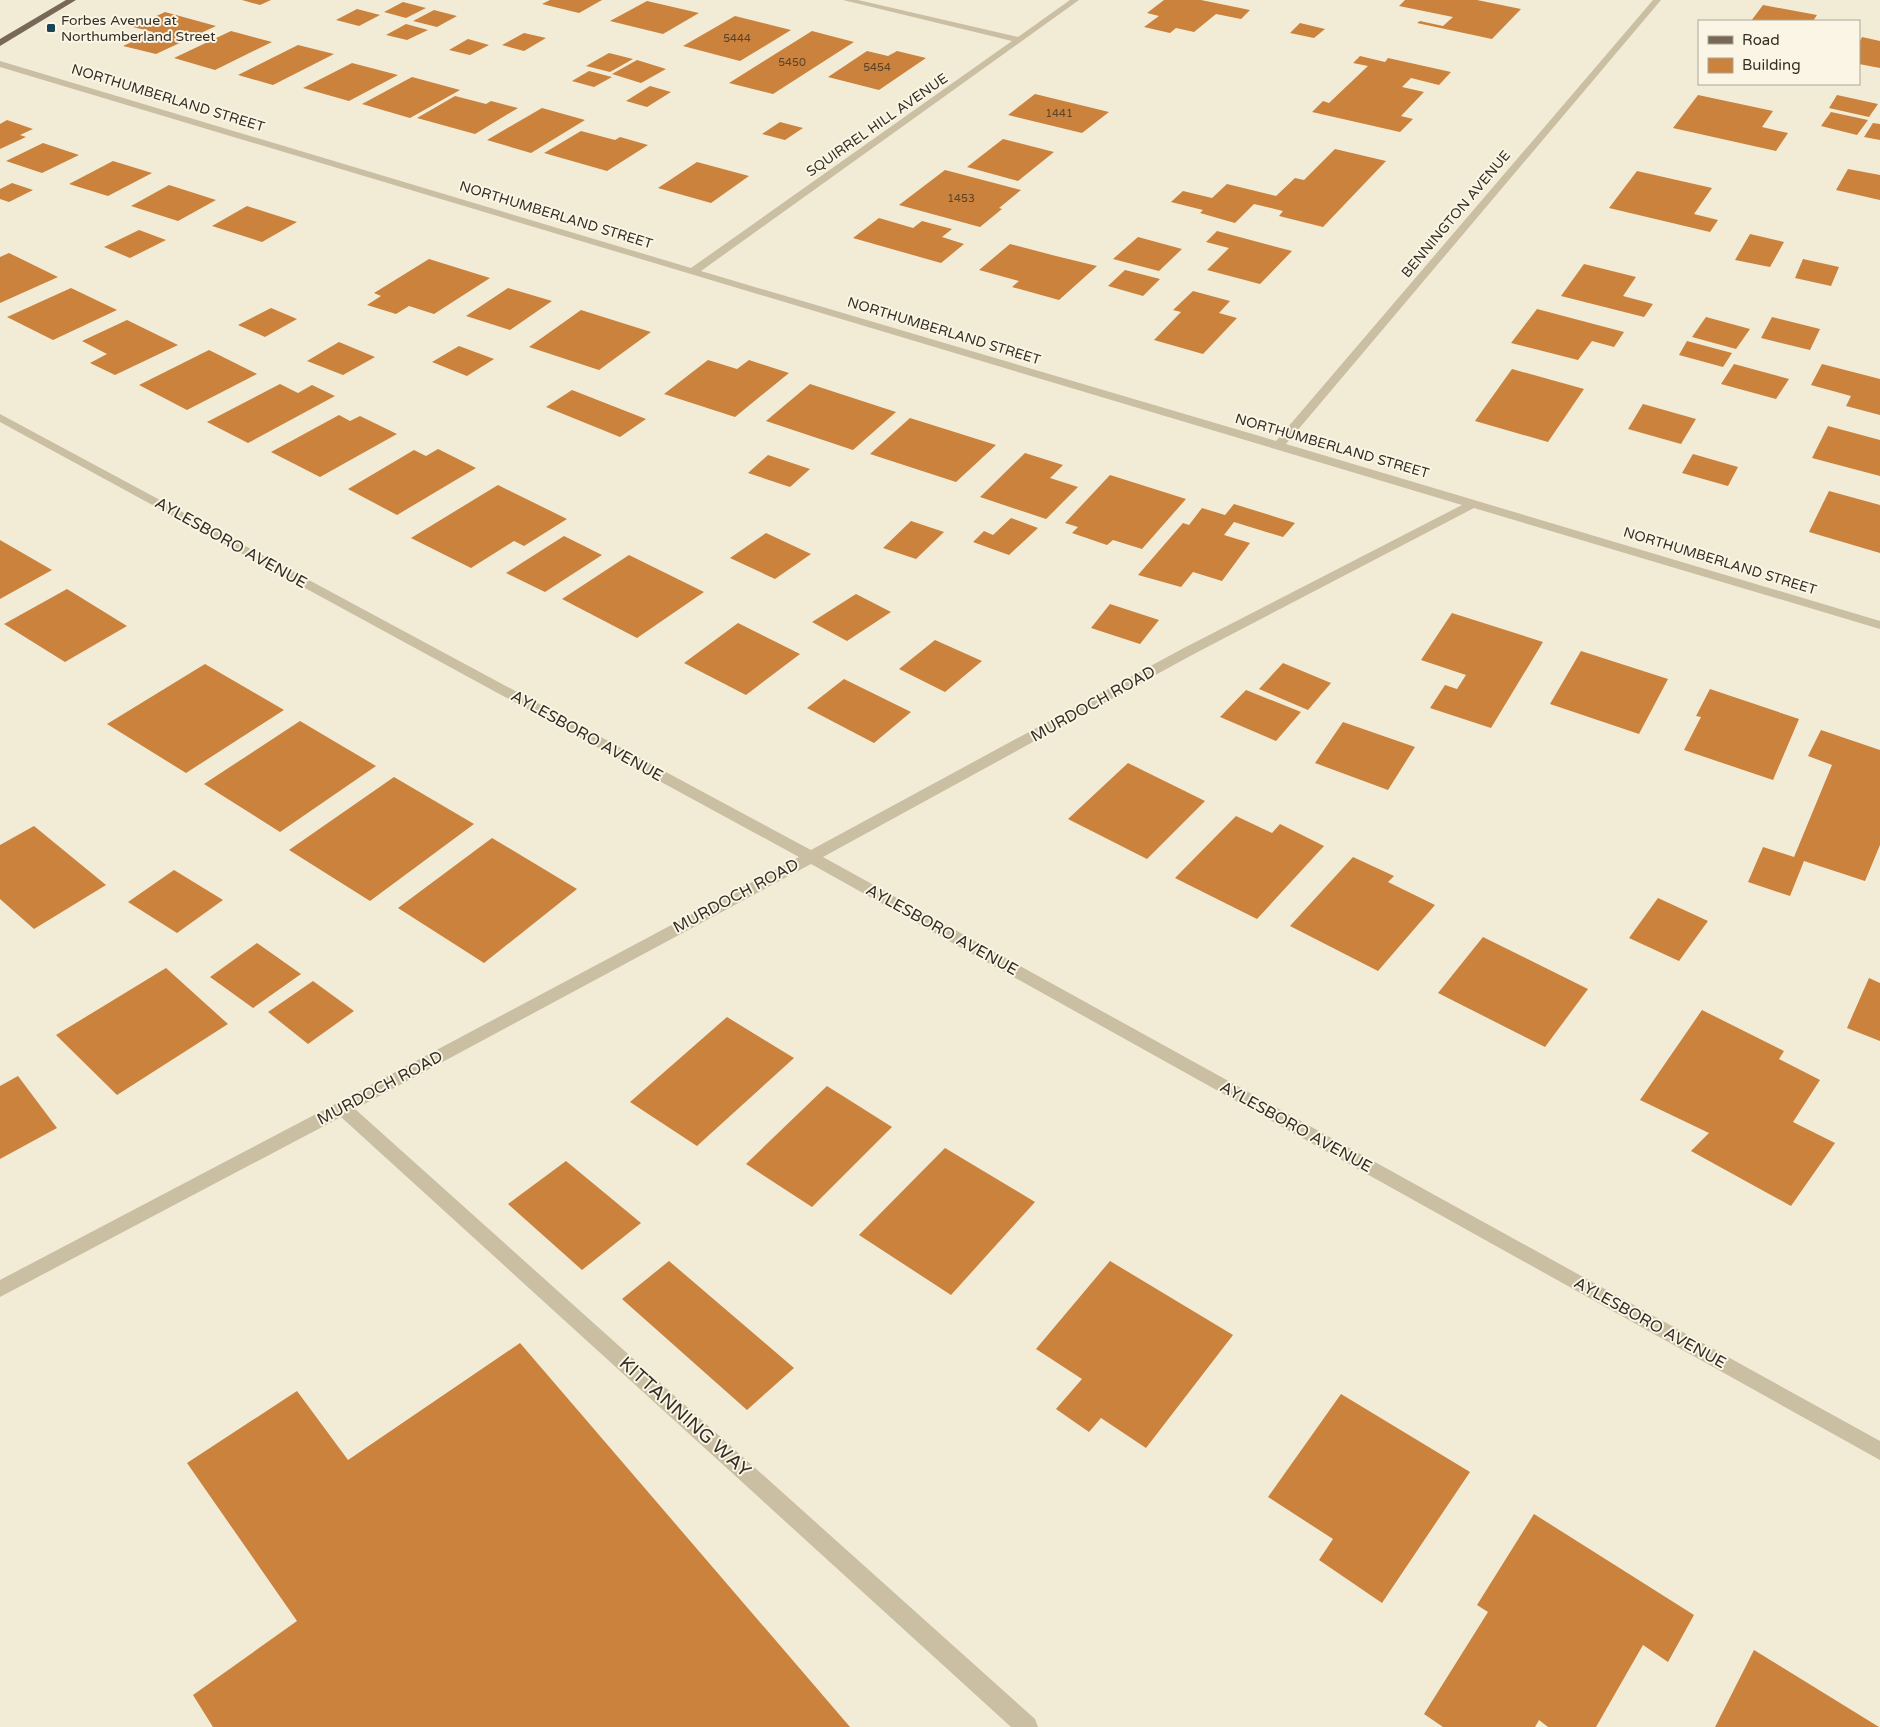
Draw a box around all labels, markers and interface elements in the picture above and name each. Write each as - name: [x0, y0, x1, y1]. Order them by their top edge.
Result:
- place label: Forbes Avenue at Northumberland Street: [61, 12, 216, 45]
- legend: [1698, 20, 1860, 85]
- marker: Forbes Avenue at Northumberland Street: [45, 22, 57, 34]
- text: Road: [1742, 31, 1780, 49]
- house number: 5444: [723, 32, 751, 45]
- house number: 5450: [778, 56, 806, 69]
- text: Building: [1742, 56, 1801, 74]
- street label: NORTHUMBERLAND STREET: [69, 60, 267, 136]
- house number: 5454: [863, 61, 891, 74]
- street label: SQUIRREL HILL AVENUE: [803, 70, 951, 180]
- house number: 1441: [1045, 107, 1073, 120]
- street label: BENNINGTON AVENUE: [1398, 147, 1514, 281]
- street label: NORTHUMBERLAND STREET: [457, 177, 655, 253]
- house number: 1453: [947, 192, 975, 205]
- street label: NORTHUMBERLAND STREET: [845, 293, 1043, 369]
- street label: NORTHUMBERLAND STREET: [1233, 410, 1431, 482]
- street label: AYLESBORO AVENUE: [151, 493, 311, 593]
- street label: NORTHUMBERLAND STREET: [1621, 523, 1819, 599]
- street label: MURDOCH ROAD: [1027, 661, 1159, 747]
- street label: AYLESBORO AVENUE: [507, 686, 667, 786]
- street label: MURDOCH ROAD: [670, 854, 802, 938]
- street label: AYLESBORO AVENUE: [862, 880, 1022, 980]
- street label: MURDOCH ROAD: [314, 1046, 446, 1130]
- street label: AYLESBORO AVENUE: [1216, 1077, 1376, 1177]
- street label: AYLESBORO AVENUE: [1570, 1273, 1730, 1373]
- street label: KITTANNING WAY: [615, 1352, 755, 1482]

